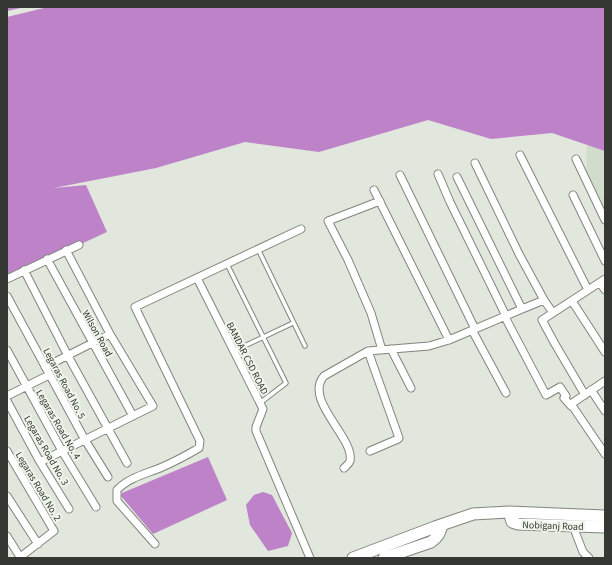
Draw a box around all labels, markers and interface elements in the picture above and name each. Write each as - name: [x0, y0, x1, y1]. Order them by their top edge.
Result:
- street label: Wilson Road: [79, 308, 116, 359]
- street label: BANDAR CSD ROAD: [223, 320, 271, 397]
- street label: Legaras Road No. 5: [39, 345, 89, 422]
- street label: Legaras Road No. 4: [32, 387, 84, 462]
- street label: Legaras Road No. 3: [20, 413, 72, 488]
- street label: Legaras Road No. 2: [12, 449, 64, 524]
- street label: Nobiganj Road: [522, 518, 584, 534]

